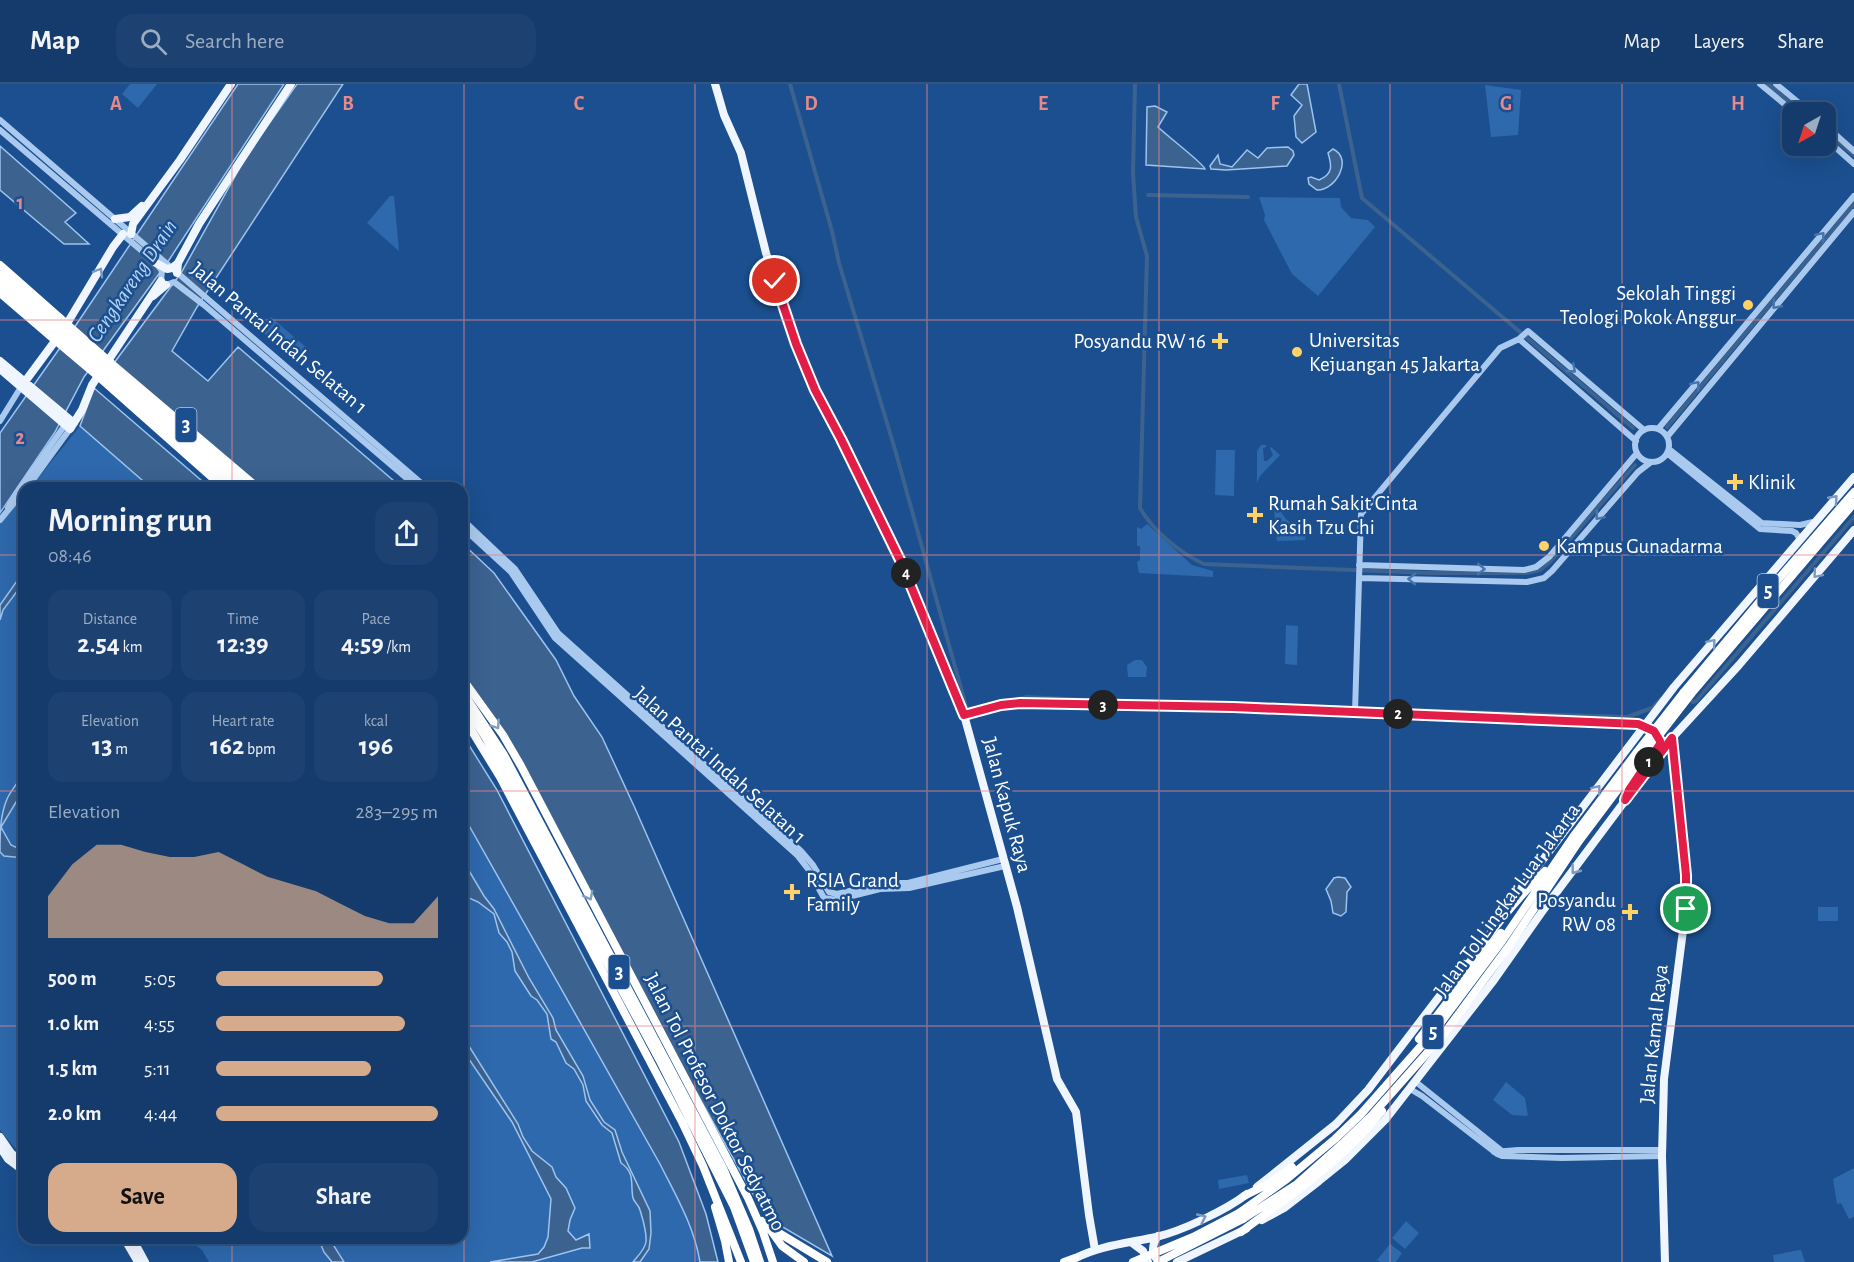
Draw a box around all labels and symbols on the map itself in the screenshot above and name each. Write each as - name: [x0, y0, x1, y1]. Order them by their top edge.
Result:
- text: A: [110, 94, 122, 114]
- text: B: [342, 94, 354, 114]
- text: C: [574, 94, 585, 114]
- text: D: [804, 94, 818, 114]
- text: E: [1038, 94, 1048, 114]
- text: F: [1270, 94, 1280, 114]
- text: G: [1500, 94, 1512, 114]
- text: H: [1731, 94, 1745, 114]
- north arrow: [1782, 102, 1836, 156]
- text: 1: [16, 193, 24, 213]
- water label: Cengkareng Drain: [83, 216, 181, 346]
- one-way arrow: [1814, 231, 1825, 242]
- pin: [749, 255, 800, 306]
- street label: Jalan Pantai Indah Selatan 1: [187, 258, 371, 418]
- one-way arrow: [92, 268, 103, 279]
- place label: Sekolah Tinggi Teologi Pokok Anggur: [1559, 283, 1736, 328]
- marker: Sekolah Tinggi Teologi Pokok Anggur: [1741, 298, 1755, 312]
- one-way arrow: [1772, 299, 1783, 310]
- place label: Universitas Kejuangan 45 Jakarta: [1309, 330, 1480, 375]
- place label: Posyandu RW 16: [1073, 331, 1206, 352]
- marker: Posyandu RW 16: [1211, 332, 1229, 350]
- marker: Universitas Kejuangan 45 Jakarta: [1290, 345, 1304, 359]
- one-way arrow: [1565, 362, 1576, 373]
- one-way arrow: [1689, 381, 1700, 392]
- road number: 3: [176, 408, 196, 442]
- text: 2: [15, 428, 25, 448]
- place label: Klinik: [1748, 472, 1796, 493]
- marker: Klinik: [1726, 473, 1744, 491]
- place label: Rumah Sakit Cinta Kasih Tzu Chi: [1268, 493, 1418, 538]
- one-way arrow: [1827, 495, 1838, 506]
- marker: Rumah Sakit Cinta Kasih Tzu Chi: [1246, 506, 1264, 524]
- one-way arrow: [1596, 509, 1607, 520]
- place label: Kampus Gunadarma: [1556, 536, 1723, 557]
- marker: Kampus Gunadarma: [1537, 539, 1551, 553]
- pin: 4: [891, 558, 921, 588]
- one-way arrow: [1476, 563, 1485, 575]
- one-way arrow: [1813, 567, 1824, 578]
- one-way arrow: [1407, 573, 1416, 585]
- road number: 5: [1758, 574, 1778, 608]
- one-way arrow: [1704, 639, 1715, 650]
- street label: Jalan Pantai Indah Selatan 1: [630, 682, 810, 848]
- pin: 3: [1088, 690, 1118, 720]
- pin: 2: [1383, 699, 1413, 729]
- one-way arrow: [489, 719, 501, 729]
- street label: Jalan Kapuk Raya: [979, 735, 1035, 875]
- pin: 1: [1634, 747, 1664, 777]
- one-way arrow: [1589, 785, 1600, 796]
- street label: Jalan Tol Lingkar Luar Jakarta: [1430, 799, 1584, 1001]
- one-way arrow: [1571, 863, 1582, 874]
- place label: RSIA Grand Family: [806, 870, 899, 915]
- marker: RSIA Grand Family: [783, 883, 801, 901]
- pin: [1660, 883, 1711, 934]
- one-way arrow: [582, 890, 593, 901]
- place label: Posyandu RW 08: [1537, 890, 1616, 935]
- marker: Posyandu RW 08: [1621, 903, 1639, 921]
- road number: 3: [608, 955, 630, 989]
- street label: Jalan Kamal Raya: [1636, 963, 1672, 1105]
- street label: Jalan Tol Profesor Doktor Sedyatmo: [641, 970, 789, 1234]
- road number: 5: [1422, 1015, 1444, 1049]
- one-way arrow: [1195, 1214, 1206, 1226]

